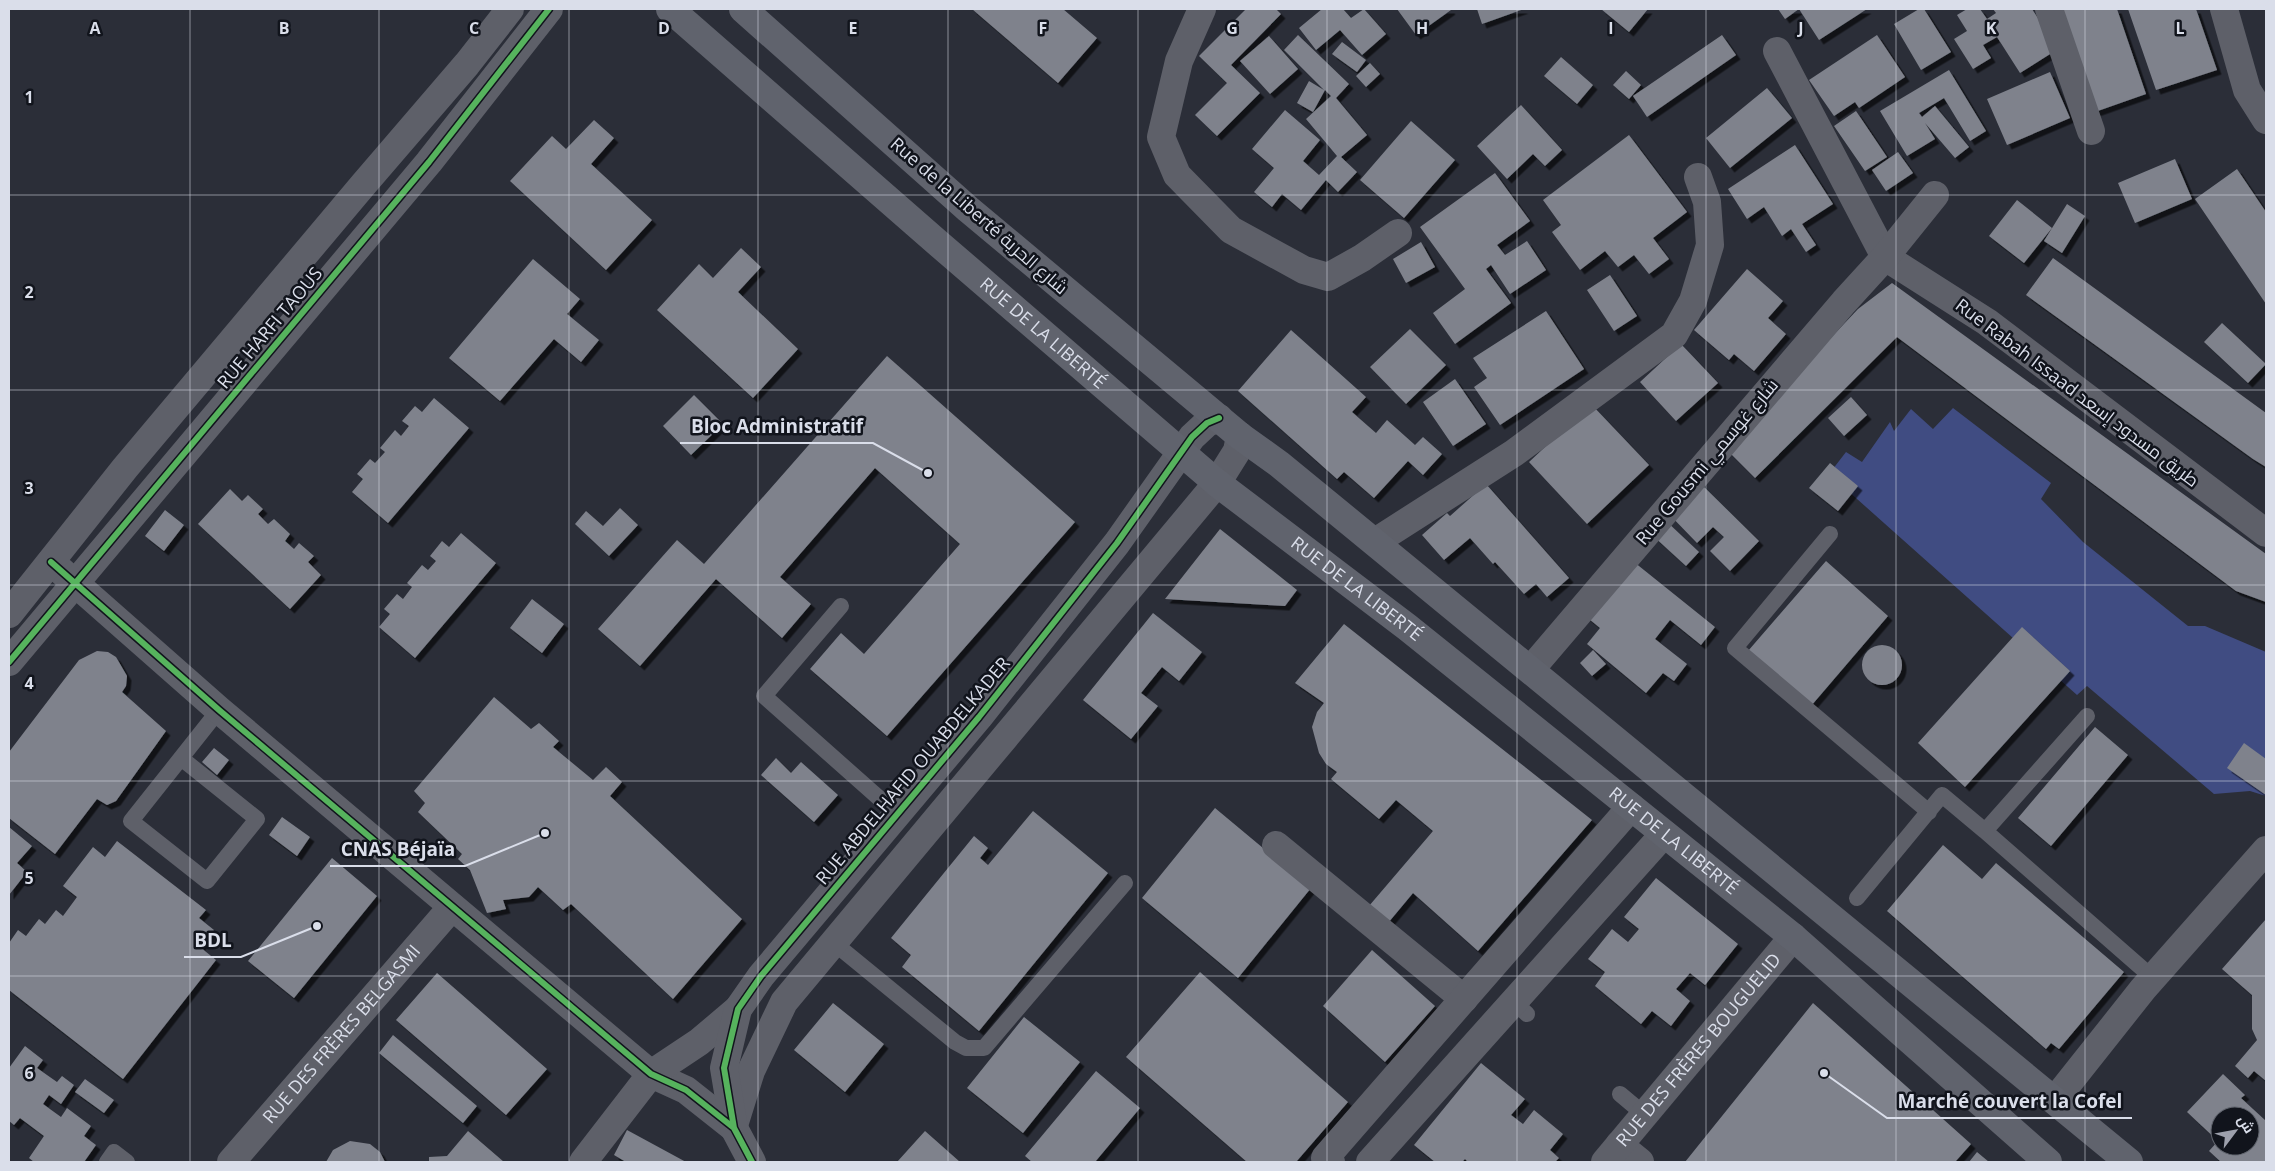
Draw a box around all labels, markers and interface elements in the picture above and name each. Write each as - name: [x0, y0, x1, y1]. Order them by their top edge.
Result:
- text: A: [89, 17, 101, 39]
- text: B: [279, 17, 289, 39]
- text: C: [469, 17, 479, 39]
- text: D: [658, 17, 670, 39]
- text: E: [849, 17, 858, 39]
- text: F: [1039, 17, 1047, 39]
- text: G: [1226, 17, 1238, 39]
- text: H: [1416, 17, 1428, 39]
- text: I: [1608, 17, 1614, 39]
- text: J: [1796, 17, 1804, 39]
- text: K: [1986, 17, 1997, 39]
- text: L: [2175, 17, 2185, 39]
- text: 1: [24, 86, 34, 108]
- street label: Rue de la Liberté شارع الحرية: [885, 131, 1074, 300]
- street label: RUE HARFI TAOUS: [211, 261, 327, 393]
- street label: RUE DE LA LIBERTÉ: [975, 271, 1112, 393]
- text: 2: [24, 281, 34, 303]
- street label: Rue Rabah Issaad طريق مسدود إسعد: [1950, 293, 2204, 493]
- street label: Rue Gousmi شارع غوسمي: [1630, 373, 1785, 551]
- callout: Bloc Administratif: [680, 409, 873, 443]
- text: Bloc Administratif: [691, 413, 865, 439]
- text: 3: [24, 477, 34, 499]
- street label: RUE DE LA LIBERTÉ: [1286, 530, 1428, 646]
- street label: RUE ABDELHAFID OUABDELKADER: [810, 651, 1015, 889]
- text: 4: [24, 672, 34, 694]
- street label: RUE DE LA LIBERTÉ: [1604, 781, 1744, 899]
- callout: CNAS Béjaïa: [330, 832, 465, 866]
- text: CNAS Béjaïa: [341, 836, 455, 862]
- text: 5: [24, 867, 34, 889]
- callout: BDL: [184, 923, 241, 957]
- text: BDL: [194, 927, 232, 953]
- street label: RUE DES FRÈRES BELGASMI: [257, 939, 425, 1128]
- street label: RUE DES FRÈRES BOUGUELID: [1610, 948, 1786, 1151]
- text: 6: [24, 1062, 34, 1084]
- callout: Marché couvert la Cofel: [1887, 1084, 2132, 1118]
- text: Marché couvert la Cofel: [1898, 1088, 2122, 1114]
- north arrow: [2210, 1106, 2260, 1156]
- text: ش: [2234, 1111, 2259, 1137]

